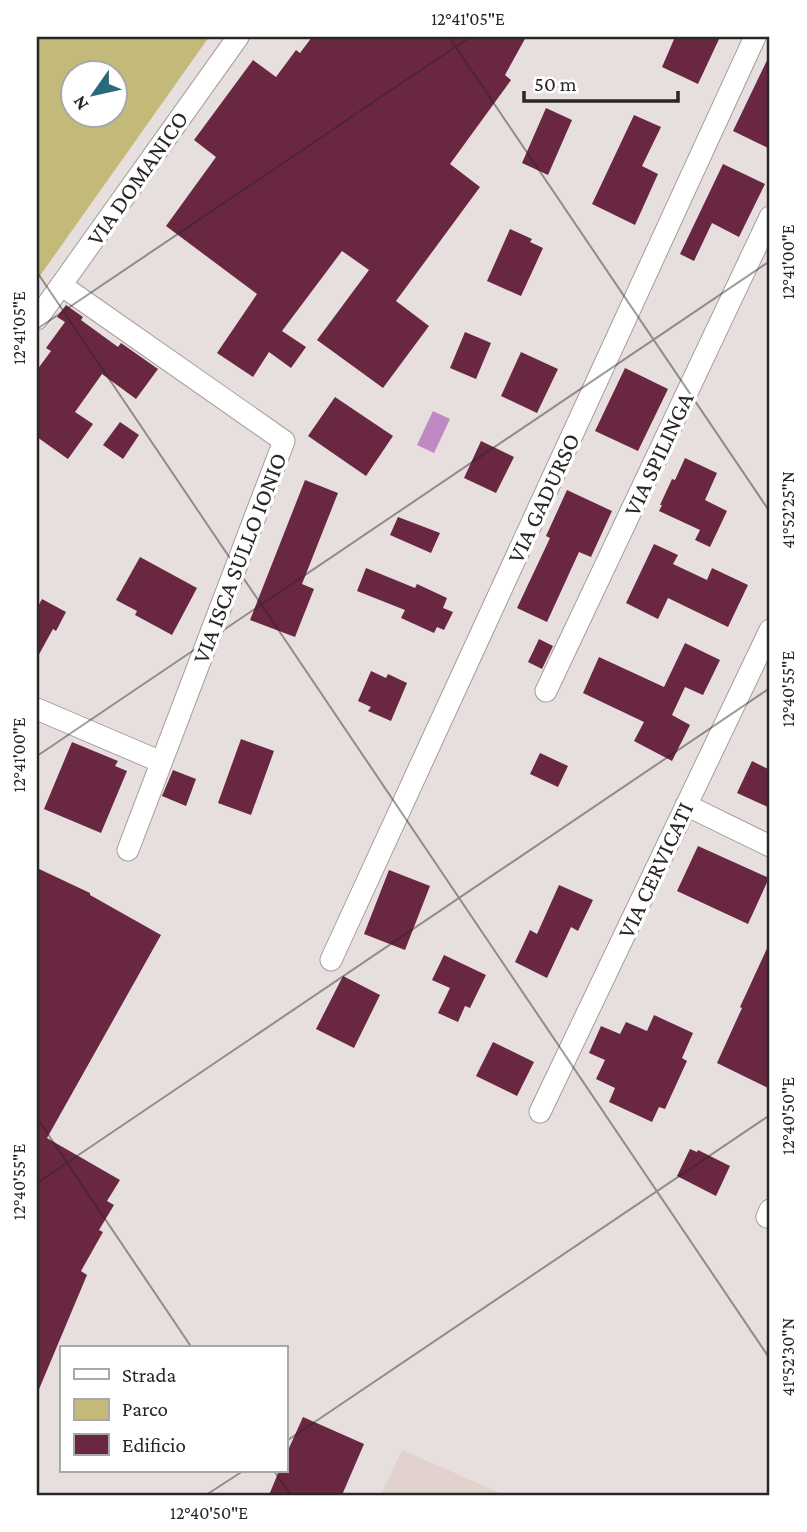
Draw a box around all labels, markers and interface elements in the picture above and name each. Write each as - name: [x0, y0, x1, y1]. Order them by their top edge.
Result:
- text: 12°41'05"E: [431, 9, 505, 29]
- north arrow: [60, 60, 130, 130]
- scale bar: [524, 60, 678, 104]
- text: 50 m: [534, 72, 577, 96]
- text: N: [68, 92, 93, 114]
- street label: VIA DOMANICO: [81, 106, 193, 250]
- text: 12°41'00"E: [778, 224, 798, 300]
- text: 12°41'05"E: [9, 291, 29, 365]
- street label: VIA SPILINGA: [618, 387, 699, 520]
- street label: VIA GADURSO: [501, 429, 585, 567]
- street label: VIA ISCA SULLO IONIO: [186, 449, 292, 667]
- text: 41°52'25"N: [778, 471, 798, 549]
- text: 12°40'55"E: [778, 651, 798, 727]
- text: 12°41'00"E: [9, 717, 29, 793]
- street label: VIA CERVICATI: [612, 798, 698, 942]
- text: 12°40'50"E: [778, 1077, 798, 1155]
- text: 12°40'55"E: [9, 1144, 29, 1220]
- text: 41°52'30"N: [778, 1317, 798, 1396]
- legend: [60, 1346, 287, 1472]
- text: Strada: [122, 1363, 177, 1387]
- text: Parco: [122, 1397, 168, 1421]
- text: Edificio: [122, 1433, 186, 1457]
- text: 12°40'50"E: [170, 1503, 248, 1523]

